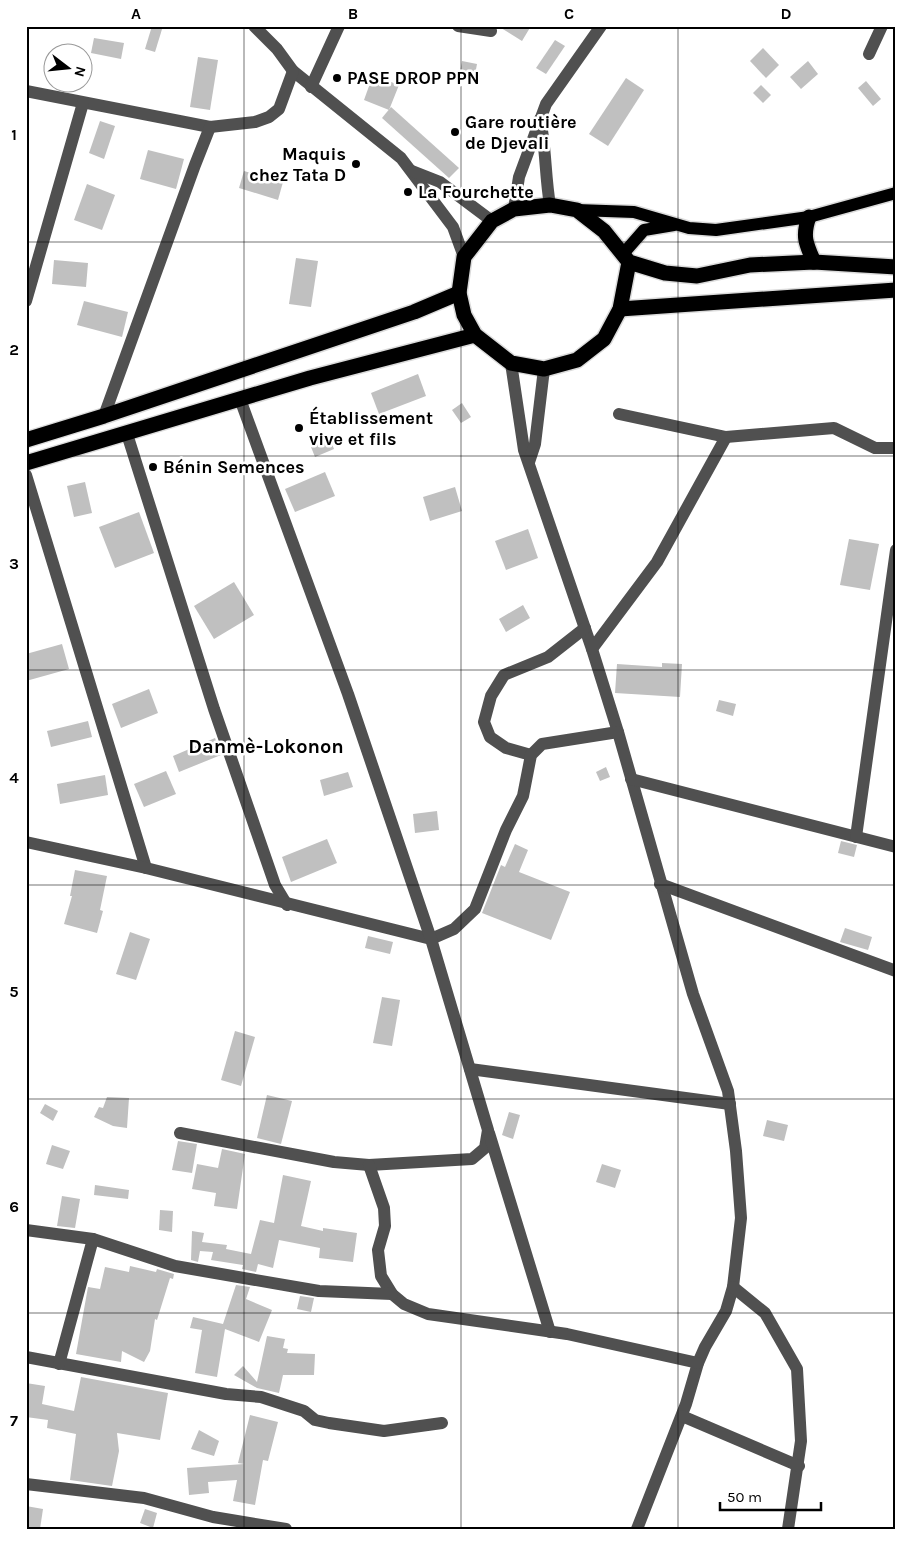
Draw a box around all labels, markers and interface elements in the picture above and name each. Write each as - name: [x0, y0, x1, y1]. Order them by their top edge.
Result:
- text: A: [131, 4, 141, 23]
- text: B: [348, 4, 358, 23]
- text: C: [564, 4, 574, 23]
- text: D: [781, 4, 792, 23]
- north arrow: [42, 42, 92, 92]
- text: N: [70, 64, 90, 79]
- place label: PASE DROP PPN: [347, 67, 480, 89]
- marker: PASE DROP PPN: [331, 72, 343, 84]
- place label: Gare routière de Djevali: [465, 111, 577, 154]
- text: 1: [11, 125, 17, 144]
- marker: Gare routière de Djevali: [449, 126, 461, 138]
- place label: Maquis chez Tata D: [249, 143, 346, 186]
- marker: Maquis chez Tata D: [350, 158, 362, 170]
- place label: La Fourchette: [418, 181, 534, 203]
- marker: La Fourchette: [402, 186, 414, 198]
- text: 2: [9, 340, 19, 359]
- place label: Établissement vive et fils: [309, 406, 433, 450]
- marker: Établissement vive et fils: [293, 422, 305, 434]
- place label: Bénin Semences: [163, 456, 305, 478]
- marker: Bénin Semences: [147, 461, 159, 473]
- text: 3: [9, 554, 19, 573]
- district label: Danmè-Lokonon: [188, 735, 344, 758]
- text: 4: [9, 768, 19, 787]
- text: 5: [9, 982, 19, 1001]
- text: 6: [9, 1197, 19, 1216]
- text: 7: [10, 1411, 18, 1430]
- scale bar: [720, 1480, 821, 1512]
- text: 50 m: [727, 1488, 762, 1506]

